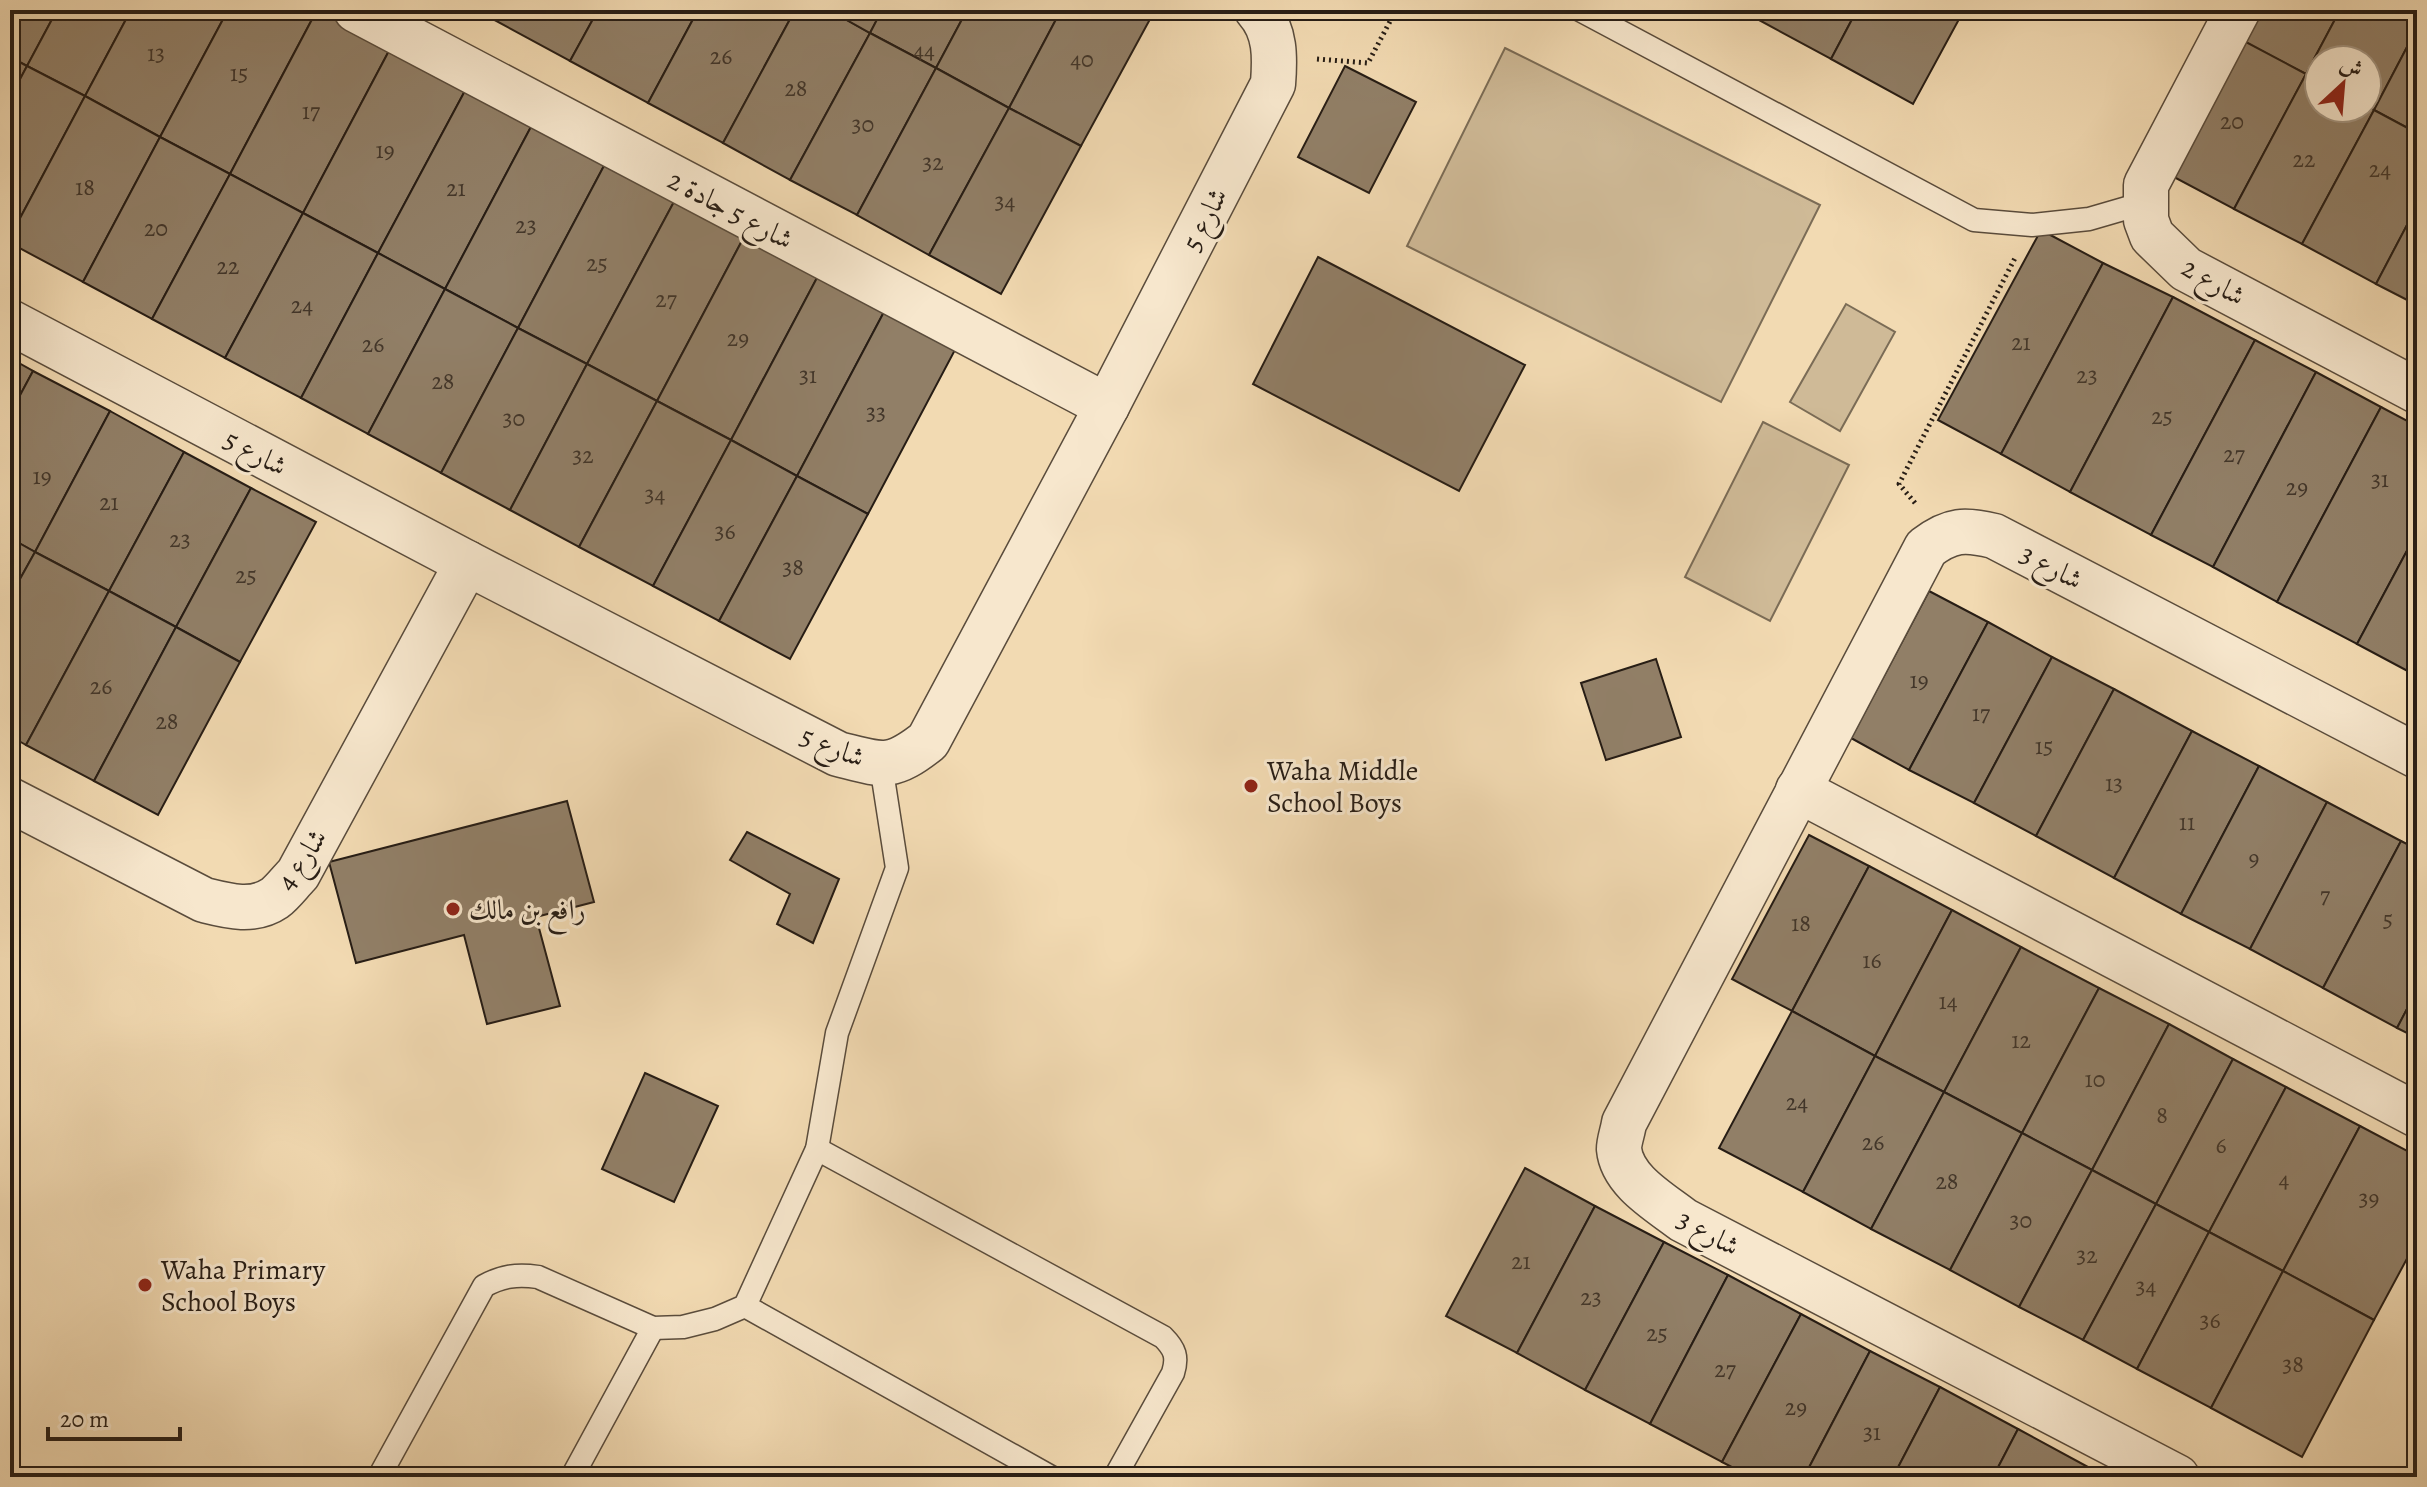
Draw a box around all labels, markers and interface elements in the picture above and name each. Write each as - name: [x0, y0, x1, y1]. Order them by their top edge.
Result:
- house number: 44: [913, 34, 935, 66]
- house number: 13: [147, 37, 165, 69]
- house number: 26: [710, 40, 732, 72]
- house number: 40: [1070, 43, 1094, 75]
- north arrow: [2303, 44, 2383, 124]
- text: ش: [2335, 49, 2368, 85]
- house number: 15: [230, 57, 248, 89]
- house number: 28: [784, 72, 808, 104]
- house number: 17: [302, 95, 321, 127]
- house number: 20: [2220, 105, 2244, 137]
- house number: 30: [852, 108, 874, 140]
- house number: 19: [375, 134, 395, 166]
- house number: 22: [2293, 143, 2315, 175]
- house number: 32: [922, 146, 944, 178]
- house number: 24: [2369, 153, 2391, 185]
- street label: شارع 5 جادة 2: [659, 161, 800, 262]
- house number: 18: [75, 171, 95, 203]
- house number: 21: [446, 172, 466, 204]
- street label: شارع 5: [1173, 181, 1240, 259]
- house number: 34: [995, 185, 1016, 217]
- house number: 23: [515, 209, 537, 241]
- house number: 20: [144, 212, 168, 244]
- house number: 25: [586, 247, 608, 279]
- street label: شارع 2: [2173, 249, 2252, 319]
- house number: 22: [217, 250, 239, 282]
- house number: 27: [655, 283, 678, 315]
- house number: 24: [291, 289, 313, 321]
- house number: 29: [727, 322, 749, 354]
- house number: 21: [2011, 326, 2031, 358]
- house number: 26: [362, 328, 384, 360]
- house number: 31: [799, 359, 817, 391]
- house number: 23: [2076, 359, 2098, 391]
- house number: 28: [431, 365, 455, 397]
- house number: 33: [866, 396, 886, 428]
- house number: 25: [2151, 400, 2173, 432]
- house number: 30: [503, 402, 525, 434]
- street label: شارع 5: [216, 421, 294, 489]
- house number: 27: [2223, 438, 2246, 470]
- house number: 32: [572, 439, 594, 471]
- house number: 19: [32, 460, 52, 492]
- house number: 31: [2371, 463, 2389, 495]
- house number: 29: [2286, 471, 2308, 503]
- house number: 34: [645, 478, 666, 510]
- house number: 21: [99, 486, 119, 518]
- house number: 36: [714, 515, 736, 547]
- house number: 23: [169, 523, 191, 555]
- street label: شارع 3: [2012, 535, 2090, 603]
- house number: 38: [782, 551, 804, 583]
- house number: 25: [235, 559, 257, 591]
- house number: 19: [1909, 664, 1929, 696]
- house number: 26: [90, 670, 112, 702]
- house number: 17: [1972, 697, 1991, 729]
- house number: 28: [155, 705, 179, 737]
- street label: شارع 5: [793, 717, 870, 781]
- house number: 15: [2035, 730, 2053, 762]
- place label: Waha Middle School Boys: [1266, 752, 1418, 822]
- house number: 13: [2105, 767, 2123, 799]
- marker: Waha Middle School Boys: [1242, 777, 1260, 795]
- house number: 11: [2179, 806, 2195, 838]
- street label: شارع 4: [267, 821, 340, 900]
- house number: 9: [2249, 842, 2259, 874]
- house number: 7: [2320, 879, 2331, 911]
- place label: رافع بن مالك: [469, 891, 586, 935]
- marker: رافع بن مالك: [444, 900, 462, 918]
- house number: 5: [2383, 903, 2393, 935]
- house number: 18: [1791, 907, 1811, 939]
- house number: 16: [1862, 944, 1882, 976]
- house number: 14: [1938, 985, 1958, 1017]
- house number: 12: [2011, 1024, 2031, 1056]
- house number: 10: [2085, 1063, 2106, 1095]
- house number: 24: [1786, 1086, 1808, 1118]
- house number: 8: [2156, 1099, 2168, 1131]
- house number: 26: [1862, 1126, 1884, 1158]
- house number: 6: [2215, 1129, 2227, 1161]
- house number: 4: [2279, 1163, 2290, 1195]
- house number: 28: [1935, 1165, 1959, 1197]
- house number: 39: [2359, 1182, 2379, 1214]
- street label: شارع 3: [1669, 1200, 1747, 1269]
- house number: 30: [2010, 1204, 2032, 1236]
- house number: 32: [2076, 1239, 2098, 1271]
- house number: 21: [1511, 1245, 1531, 1277]
- place label: Waha Primary School Boys: [160, 1251, 326, 1321]
- house number: 34: [2136, 1270, 2157, 1302]
- marker: Waha Primary School Boys: [136, 1276, 154, 1294]
- house number: 23: [1580, 1281, 1602, 1313]
- house number: 36: [2199, 1304, 2221, 1336]
- house number: 25: [1646, 1317, 1668, 1349]
- house number: 38: [2282, 1348, 2304, 1380]
- house number: 27: [1714, 1353, 1737, 1385]
- scale bar: [48, 1391, 180, 1441]
- house number: 29: [1785, 1391, 1807, 1423]
- text: 20 m: [60, 1403, 109, 1435]
- house number: 31: [1863, 1416, 1881, 1448]

